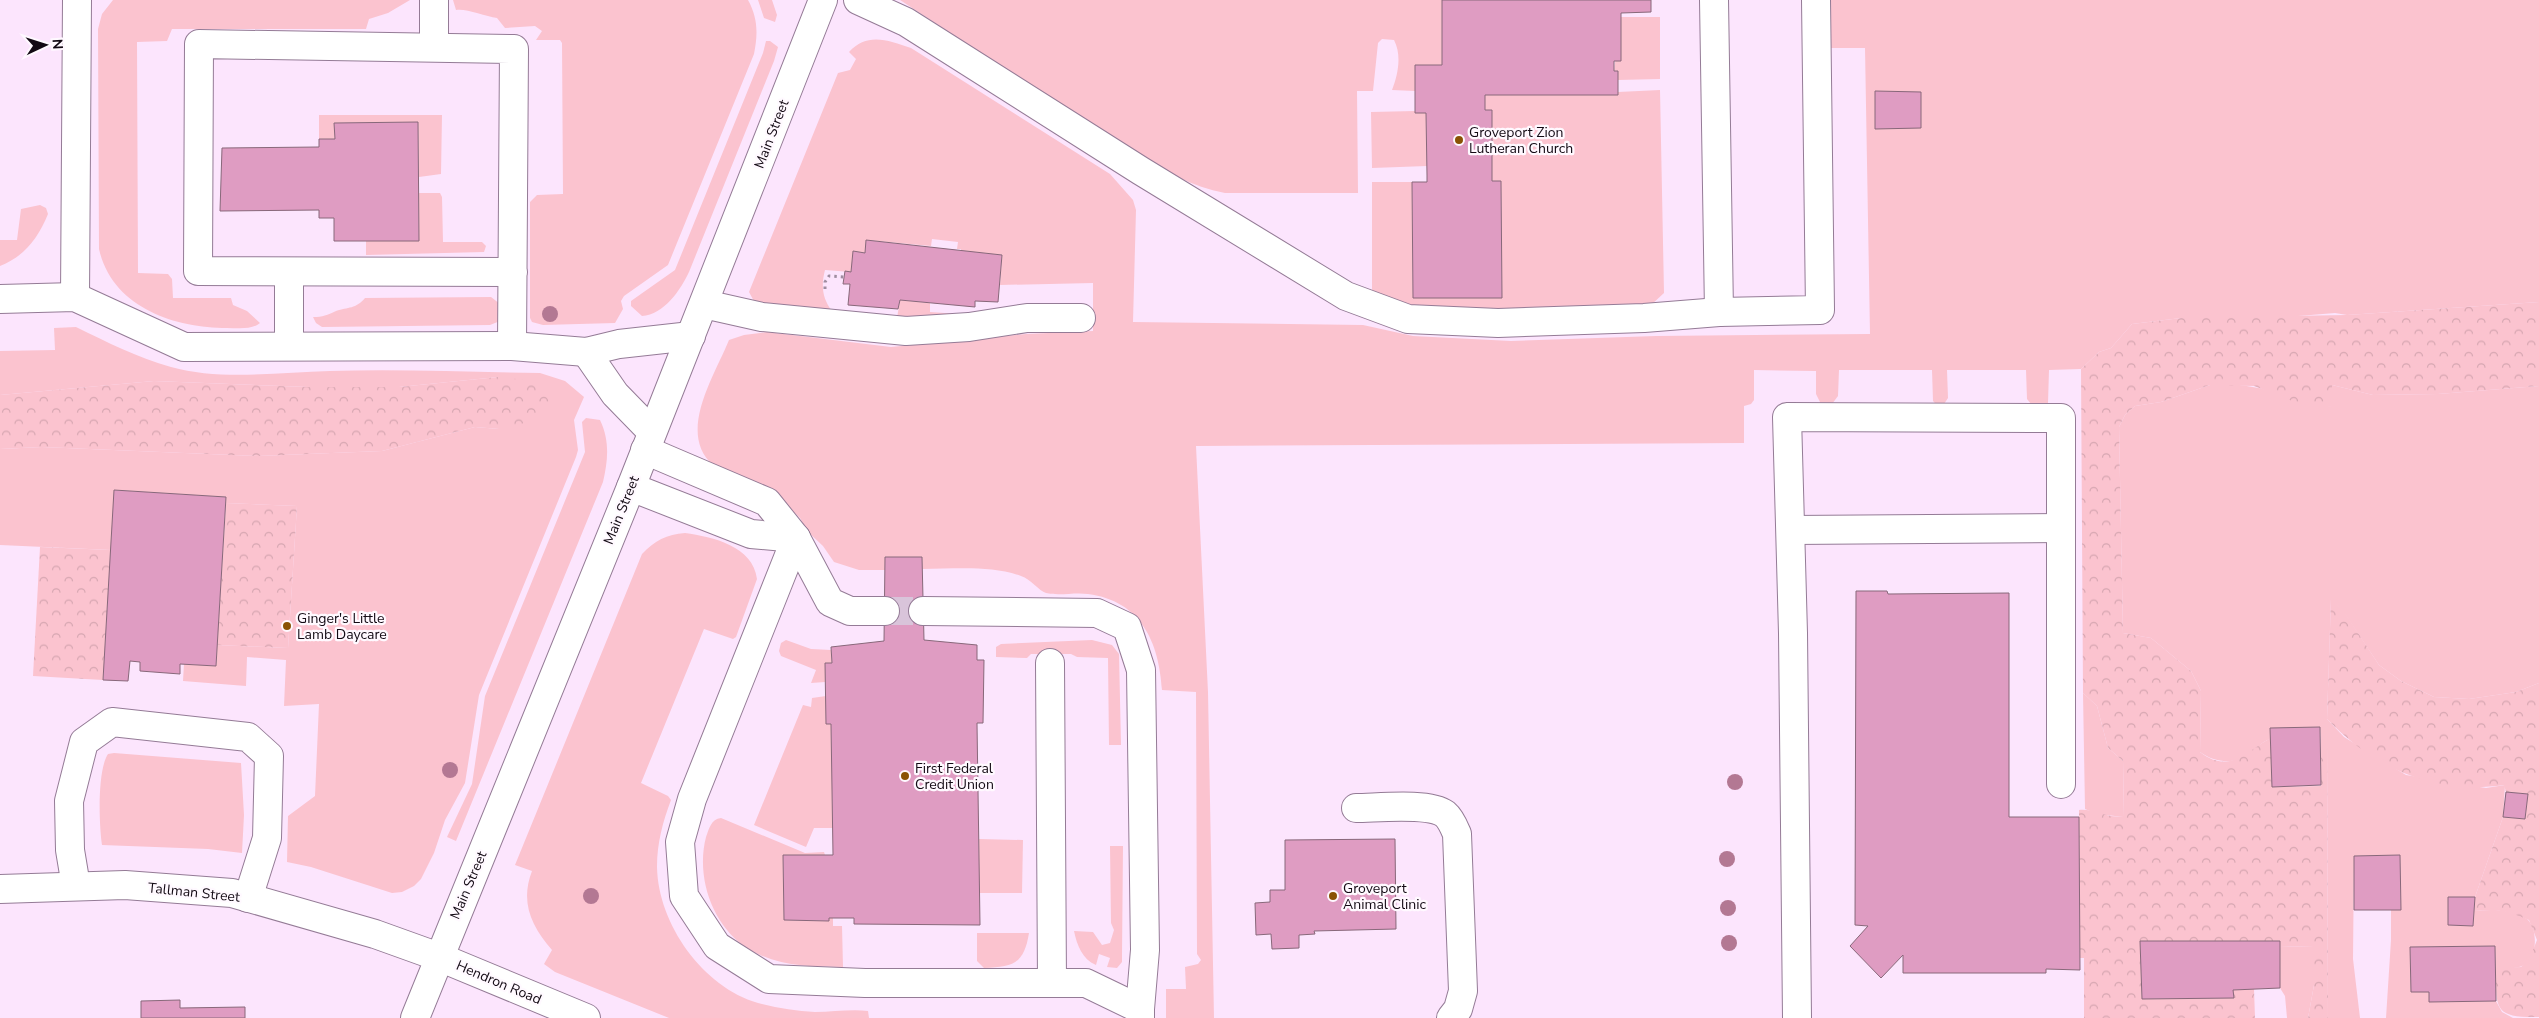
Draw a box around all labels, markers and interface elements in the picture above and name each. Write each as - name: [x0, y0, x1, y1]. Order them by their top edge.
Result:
- north arrow: [20, 20, 70, 70]
- text: N: [48, 38, 67, 50]
- street label: Main Street: [750, 97, 793, 171]
- place label: Groveport Zion Lutheran Church: [1469, 123, 1573, 158]
- marker: Groveport Zion Lutheran Church: [1453, 134, 1465, 146]
- street label: Main Street: [599, 473, 644, 547]
- place label: Ginger's Little Lamb Daycare: [297, 609, 387, 644]
- marker: Ginger's Little Lamb Daycare: [281, 620, 293, 632]
- place label: First Federal Credit Union: [915, 759, 994, 794]
- marker: First Federal Credit Union: [899, 770, 911, 782]
- street label: Main Street: [446, 848, 491, 922]
- street label: Tallman Street: [147, 878, 241, 907]
- place label: Groveport Animal Clinic: [1343, 879, 1427, 914]
- marker: Groveport Animal Clinic: [1327, 890, 1339, 902]
- street label: Hendron Road: [453, 956, 544, 1009]

